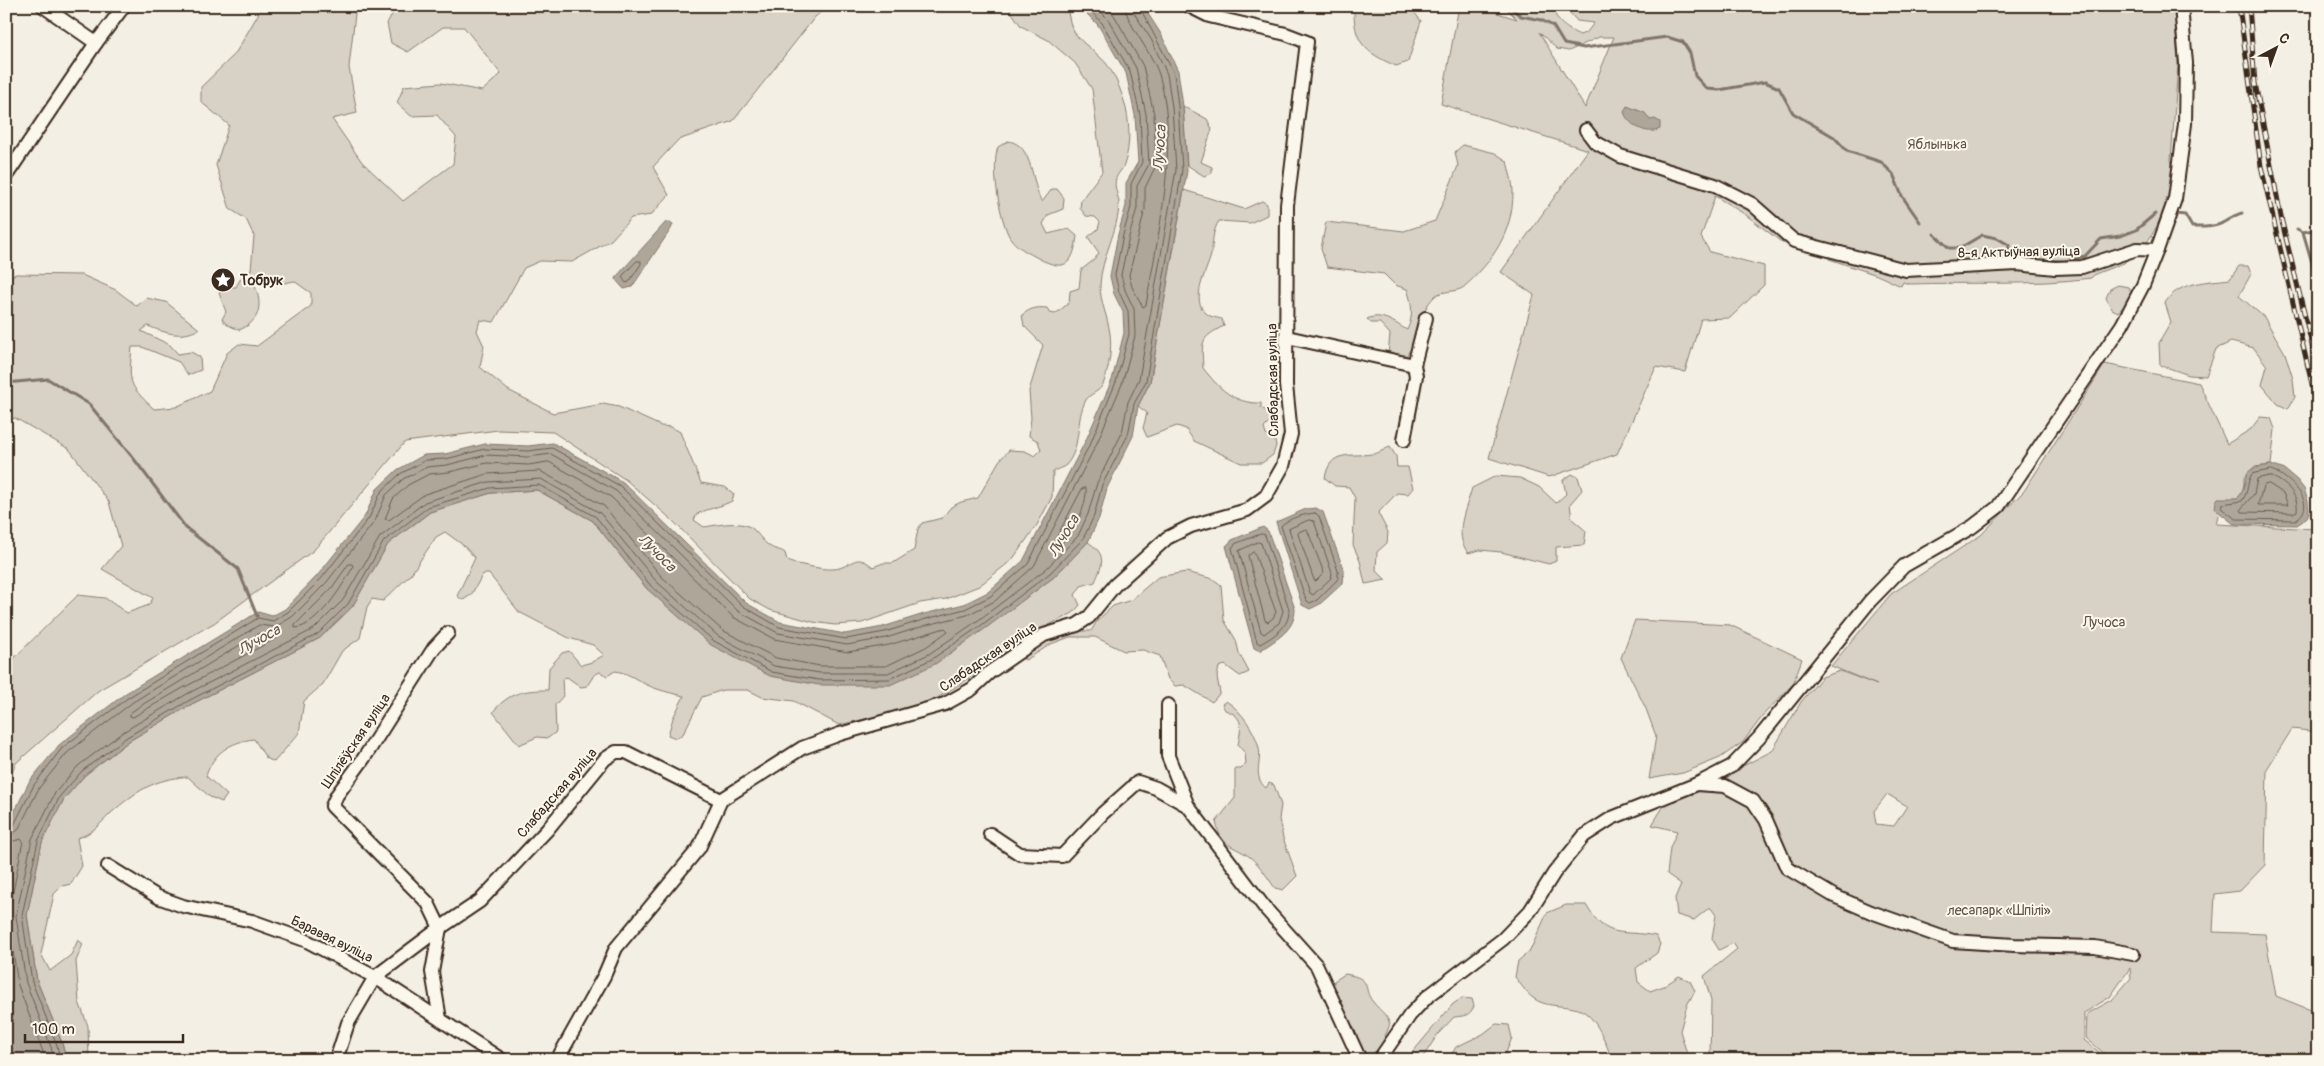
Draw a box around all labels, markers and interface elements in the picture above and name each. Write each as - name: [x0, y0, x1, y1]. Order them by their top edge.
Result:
- north arrow: [2252, 22, 2302, 72]
- text: С: [2275, 29, 2293, 48]
- water label: Лучоса: [1149, 124, 1171, 171]
- park label: Яблынька: [1907, 136, 1967, 153]
- street label: 8-я Актыўная вуліца: [1958, 242, 2080, 262]
- place icon: Тобрук: [210, 267, 236, 293]
- place label: Тобрук: [239, 272, 283, 289]
- street label: Слабадская вуліца: [1264, 323, 1282, 437]
- water label: Лучоса: [1044, 511, 1084, 560]
- water label: Лучоса: [634, 530, 681, 577]
- park label: Лучоса: [2082, 614, 2125, 631]
- street label: Слабадская вуліца: [936, 618, 1040, 696]
- water label: Лучоса: [234, 620, 284, 659]
- street label: Шпілёўская вуліца: [318, 690, 394, 792]
- street label: Слабадская вуліца: [513, 745, 601, 841]
- park label: лесапарк «Шпілі»: [1947, 902, 2051, 919]
- street label: Баравая вуліца: [288, 912, 376, 966]
- scale bar: [25, 1011, 182, 1043]
- text: 100 m: [32, 1020, 75, 1039]

